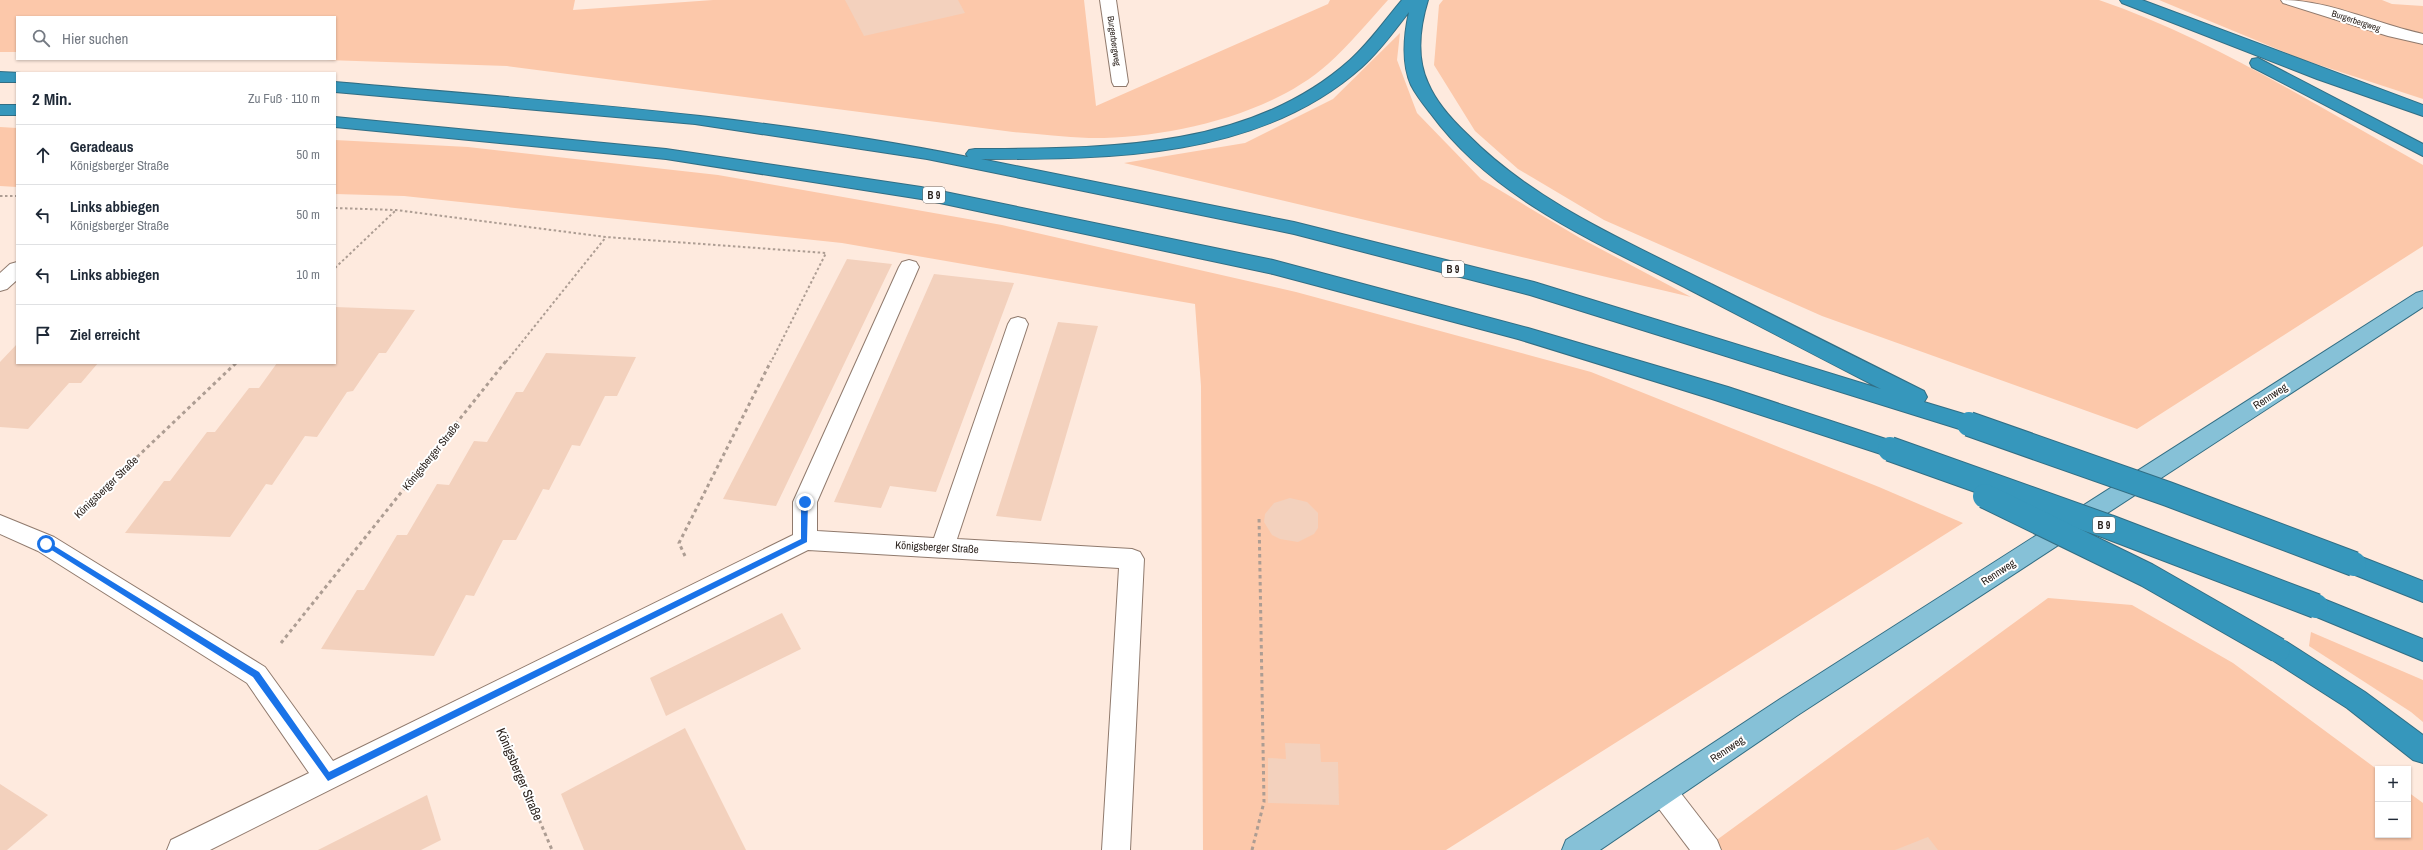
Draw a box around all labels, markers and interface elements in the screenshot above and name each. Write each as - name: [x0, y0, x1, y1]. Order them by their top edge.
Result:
- street label: Burgerbergweg: [2330, 7, 2383, 35]
- street label: Burgerbergweg: [1105, 15, 1124, 68]
- search box: [16, 16, 336, 60]
- icon: search: [30, 27, 52, 49]
- text: Hier suchen: [62, 28, 128, 49]
- text: 2 Min.: [32, 87, 72, 110]
- text: Zu Fuß · 110 m: [248, 90, 320, 107]
- text: Geradeaus: [70, 136, 134, 157]
- icon: ahead: [32, 144, 54, 166]
- text: 50 m: [296, 146, 320, 163]
- text: Königsberger Straße: [70, 157, 169, 174]
- road number: B 9: [923, 187, 945, 203]
- text: Links abbiegen: [70, 196, 160, 217]
- icon: left: [32, 204, 54, 226]
- text: 50 m: [296, 206, 320, 223]
- text: Königsberger Straße: [70, 217, 169, 234]
- road number: B 9: [1442, 261, 1464, 277]
- icon: left: [32, 264, 54, 286]
- text: Links abbiegen: [70, 264, 160, 285]
- text: 10 m: [296, 266, 320, 283]
- icon: arrive: [32, 324, 54, 346]
- text: Ziel erreicht: [70, 324, 140, 345]
- street label: Rennweg: [2250, 380, 2290, 412]
- street label: Königsberger Straße: [399, 419, 463, 493]
- street label: Königsberger Straße: [71, 453, 141, 521]
- route end: [796, 493, 814, 511]
- road number: B 9: [2093, 517, 2115, 533]
- route start: [37, 535, 55, 553]
- street label: Königsberger Straße: [895, 538, 979, 556]
- street label: Rennweg: [1978, 556, 2018, 588]
- street label: Königsberger Straße: [492, 725, 547, 823]
- street label: Rennweg: [1707, 733, 1747, 765]
- map controls: [2375, 766, 2411, 838]
- button: +: [2375, 766, 2411, 802]
- button: −: [2375, 802, 2411, 838]

